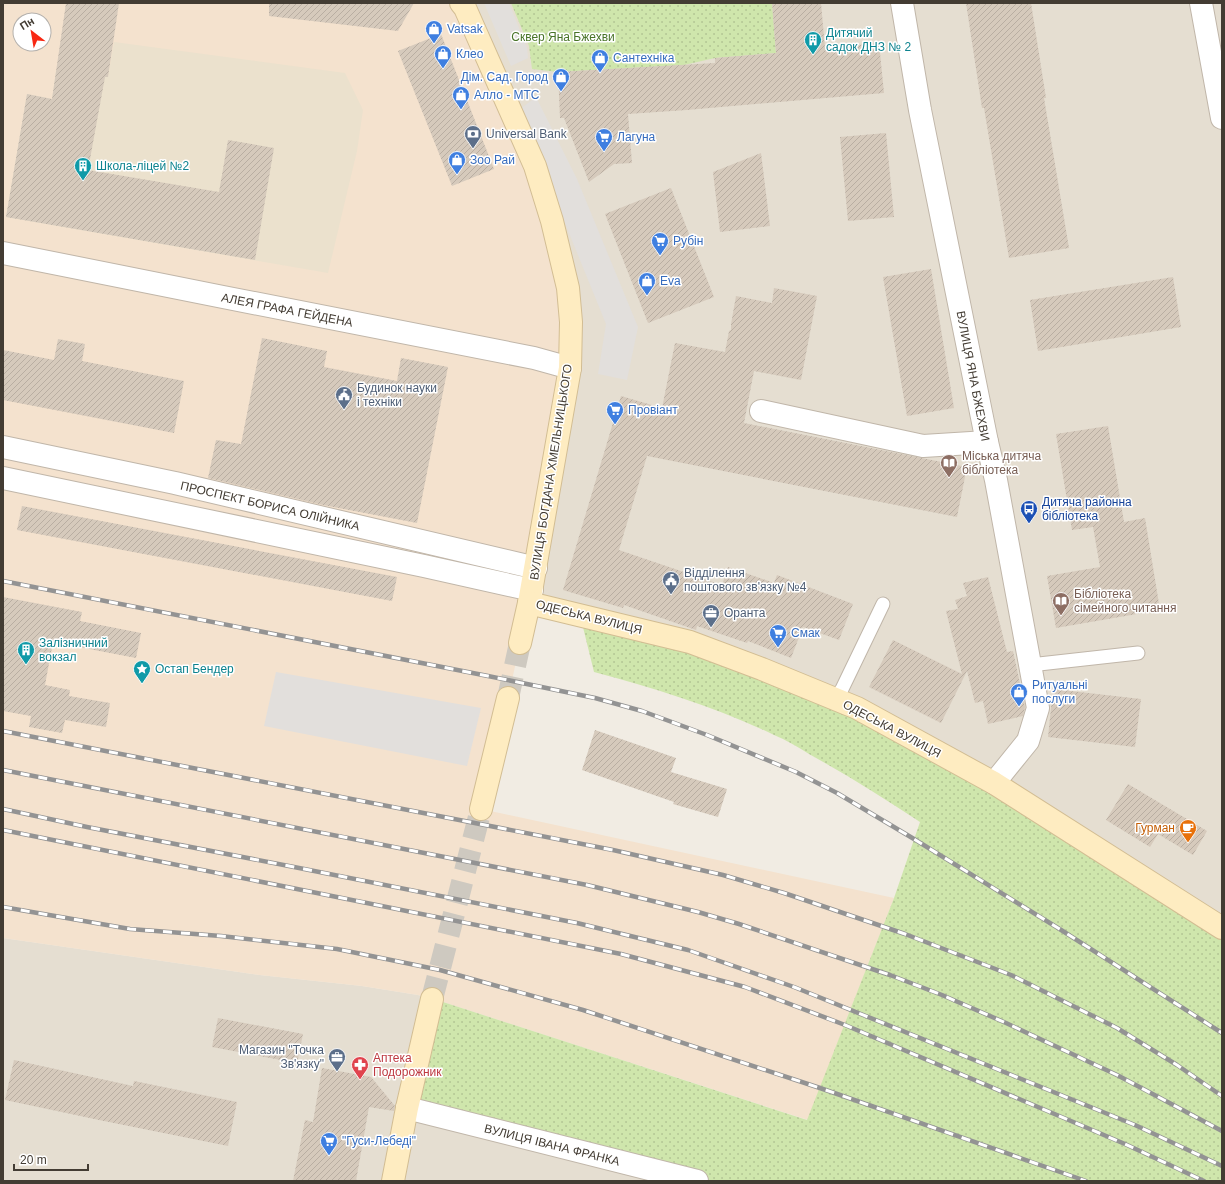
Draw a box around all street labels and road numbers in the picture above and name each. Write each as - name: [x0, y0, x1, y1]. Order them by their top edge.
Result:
- street label: АЛЕЯ ГРАФА ГЕЙДЕНА: [220, 289, 354, 330]
- street label: ВУЛИЦЯ ЯНА БЖЕХВИ: [953, 310, 993, 442]
- street label: ВУЛИЦЯ БОГДАНА ХМЕЛЬНИЦЬКОГО: [527, 363, 575, 581]
- street label: ПРОСПЕКТ БОРИСА ОЛІЙНИКА: [179, 478, 361, 533]
- street label: ОДЕСЬКА ВУЛИЦЯ: [534, 597, 644, 637]
- street label: ОДЕСЬКА ВУЛИЦЯ: [841, 697, 943, 761]
- street label: ВУЛИЦЯ ІВАНА ФРАНКА: [483, 1121, 621, 1169]

